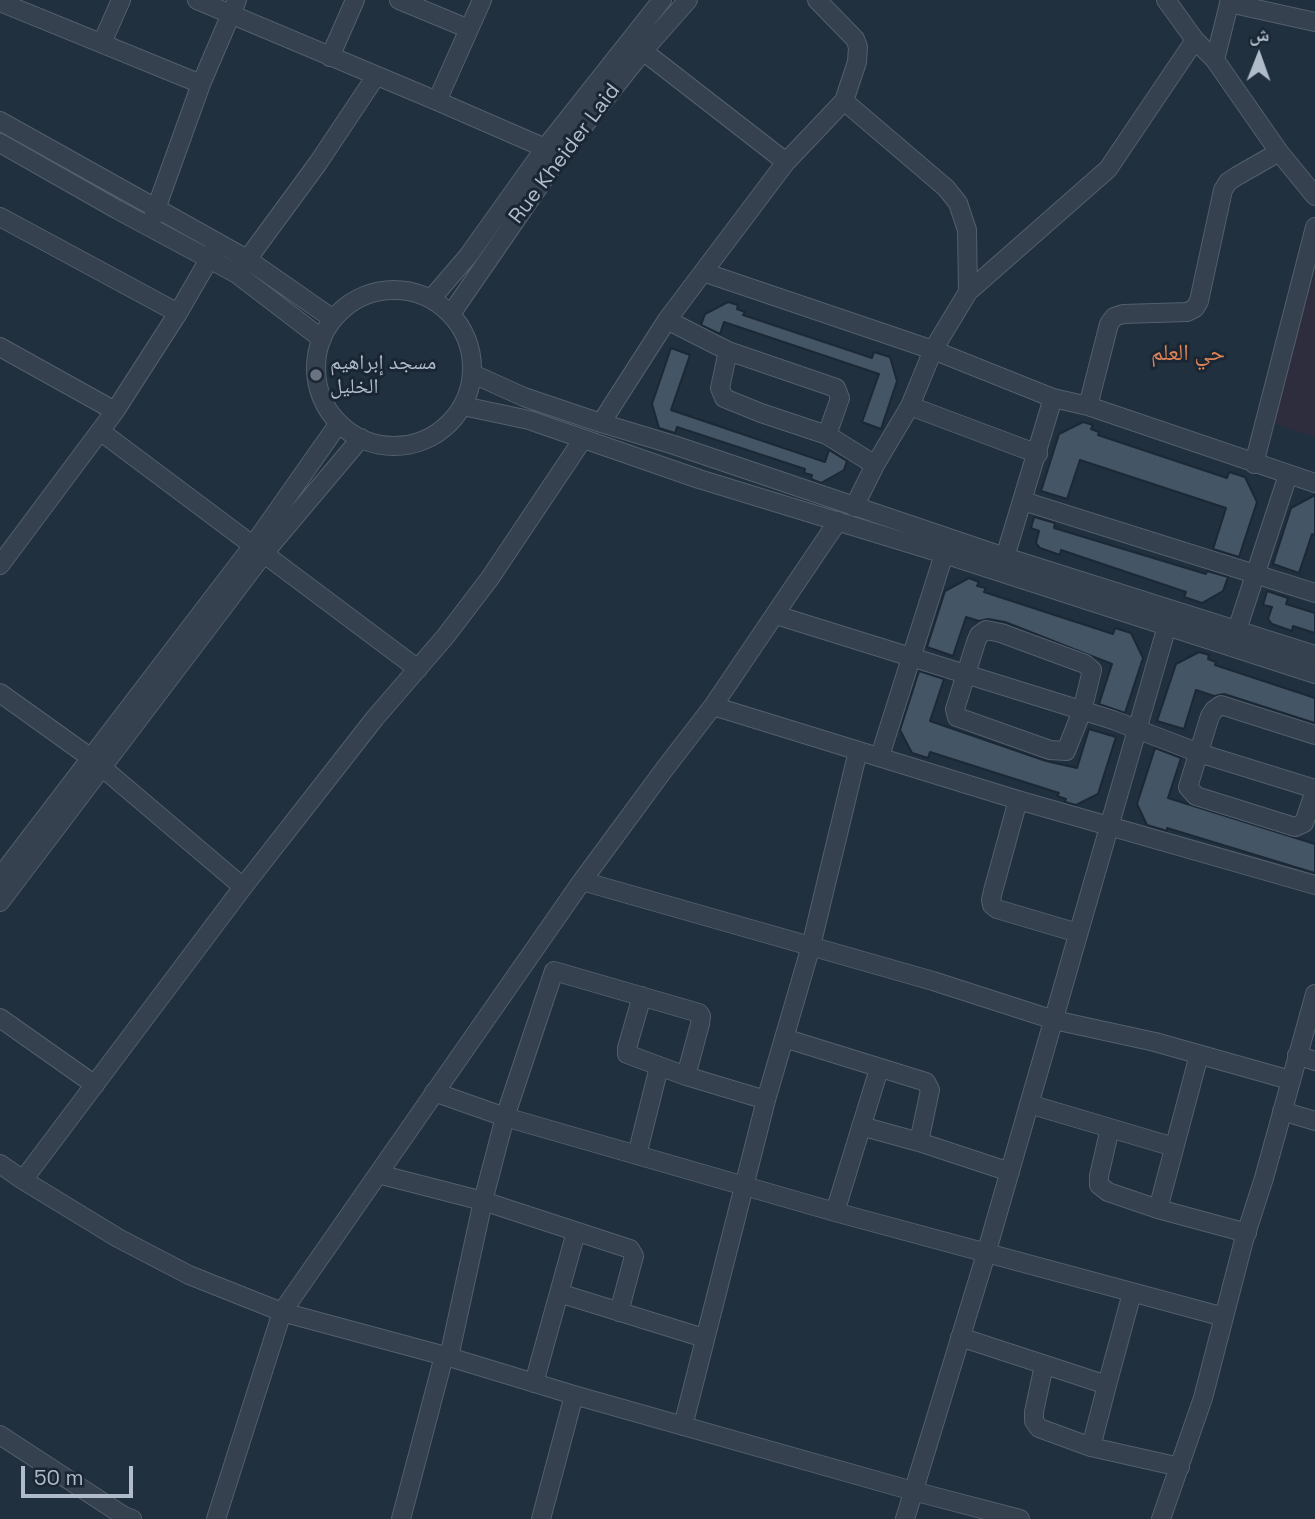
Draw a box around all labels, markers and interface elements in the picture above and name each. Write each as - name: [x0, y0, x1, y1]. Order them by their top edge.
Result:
- north arrow: [1224, 21, 1294, 91]
- text: ش: [1249, 22, 1270, 47]
- street label: Rue Kheider Laid: [504, 79, 626, 229]
- district label: حي العلم: [1151, 340, 1225, 368]
- place label: مسجد إبراهيم الخليل: [330, 350, 436, 400]
- marker: مسجد إبراهيم الخليل: [308, 367, 324, 383]
- scale bar: [24, 1452, 136, 1496]
- text: 50 m: [34, 1464, 84, 1491]

